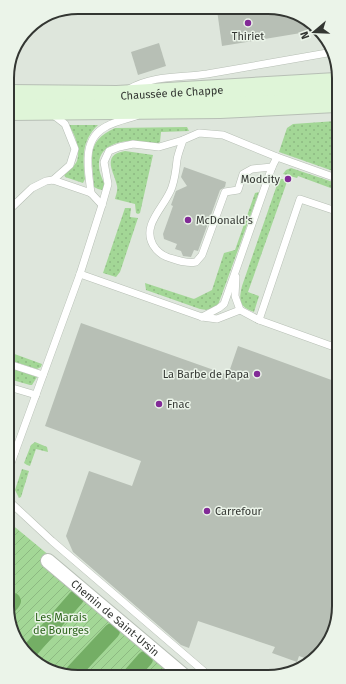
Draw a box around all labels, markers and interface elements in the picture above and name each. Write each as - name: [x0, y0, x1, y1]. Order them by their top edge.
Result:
- north arrow: [294, 12, 334, 52]
- marker: Thiriet: [243, 18, 253, 28]
- place label: Thiriet: [232, 30, 264, 43]
- text: N: [298, 30, 312, 41]
- street label: Chaussée de Chappe: [120, 83, 224, 102]
- place label: Modcity: [241, 173, 281, 186]
- marker: Modcity: [283, 174, 293, 184]
- place label: McDonald's: [196, 214, 253, 227]
- marker: McDonald's: [183, 215, 193, 225]
- place label: La Barbe de Papa: [163, 368, 249, 381]
- marker: La Barbe de Papa: [252, 369, 262, 379]
- place label: Fnac: [167, 398, 190, 411]
- marker: Fnac: [154, 399, 164, 409]
- place label: Carrefour: [215, 505, 263, 518]
- marker: Carrefour: [202, 506, 212, 516]
- street label: Chemin de Saint-Ursin: [68, 577, 162, 659]
- park label: Les Marais de Bourges: [33, 611, 89, 637]

